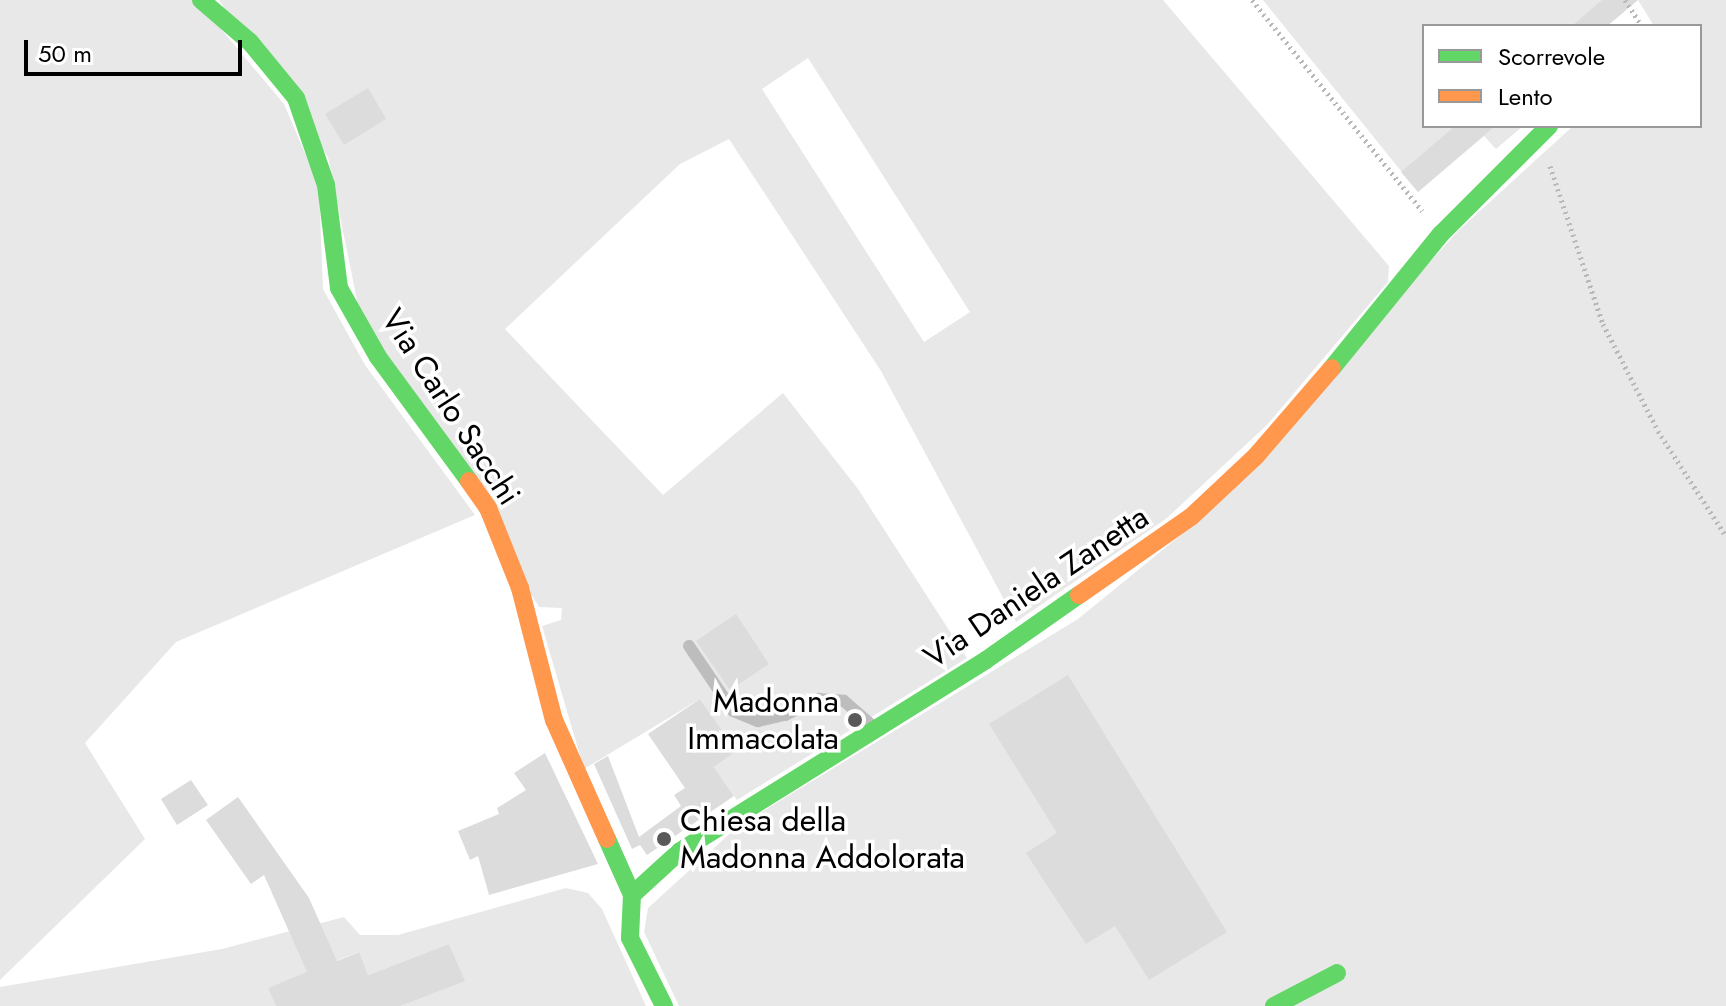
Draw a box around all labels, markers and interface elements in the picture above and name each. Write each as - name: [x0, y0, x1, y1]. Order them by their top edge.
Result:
- scale bar: [28, 24, 246, 74]
- legend: [1422, 24, 1702, 128]
- text: 50 m: [38, 36, 92, 71]
- text: Scorrevole: [1498, 39, 1605, 74]
- text: Lento: [1498, 79, 1553, 114]
- street label: Via Carlo Sacchi: [373, 302, 529, 512]
- street label: Via Daniela Zanetta: [916, 498, 1156, 676]
- place label: Madonna Immacolata: [687, 683, 839, 758]
- marker: Madonna Immacolata: [846, 711, 864, 729]
- place label: Chiesa della Madonna Addolorata: [680, 802, 965, 877]
- marker: Chiesa della Madonna Addolorata: [655, 830, 673, 848]

